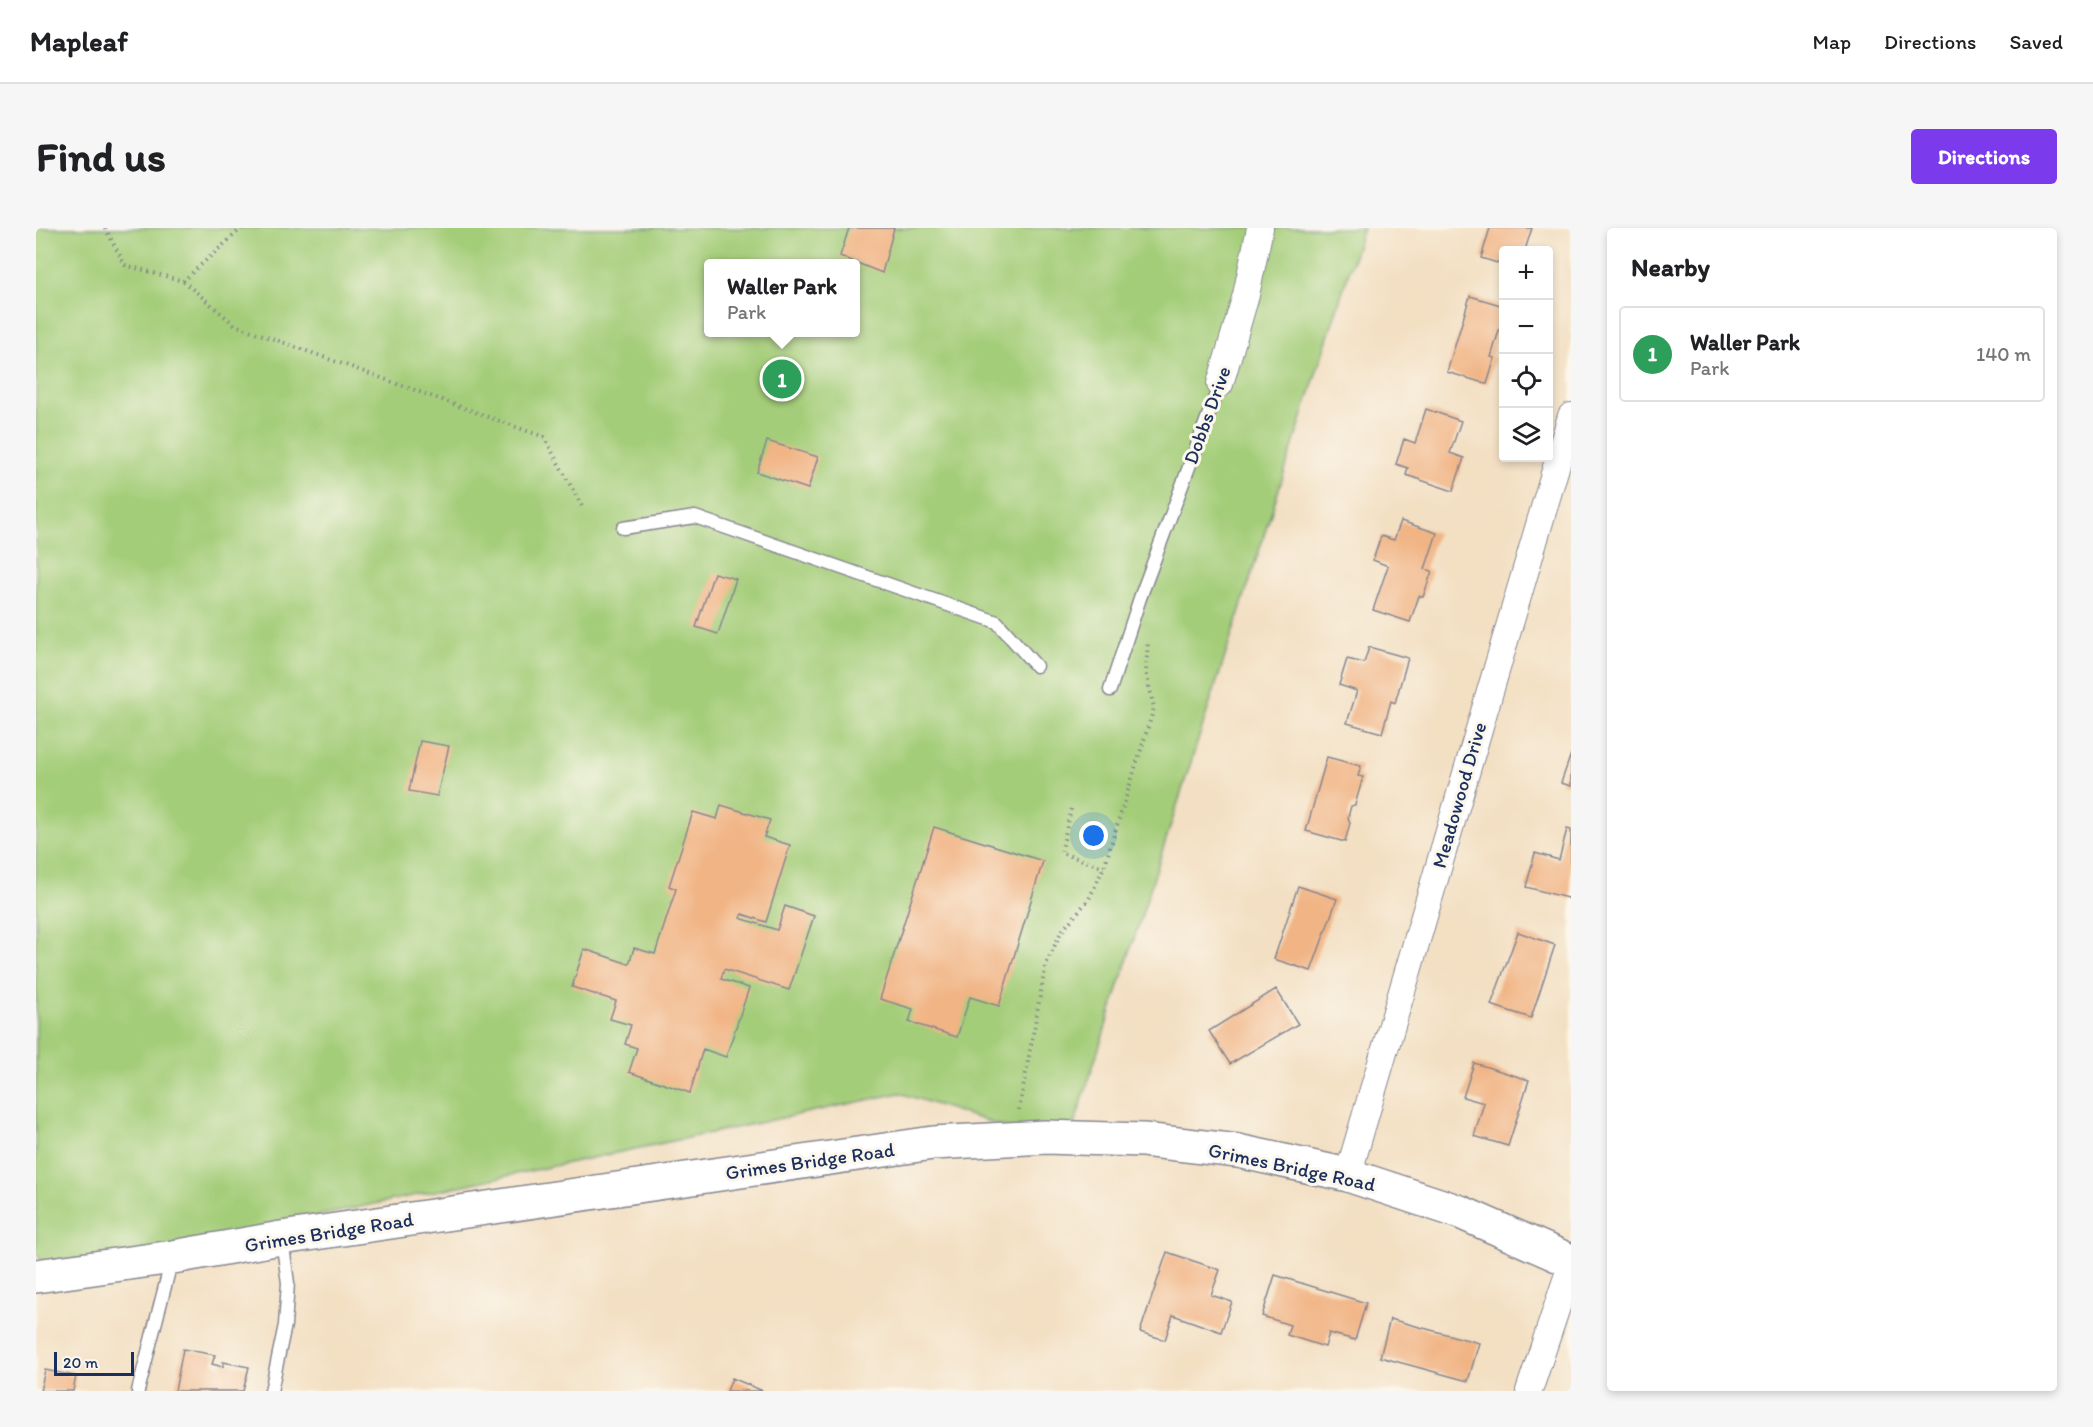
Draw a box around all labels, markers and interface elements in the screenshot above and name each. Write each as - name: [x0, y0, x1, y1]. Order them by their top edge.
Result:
- text: Mapleaf: [30, 24, 128, 58]
- text: Map: [1813, 29, 1851, 54]
- text: Directions: [1884, 29, 1976, 54]
- text: Saved: [2009, 29, 2063, 54]
- button: Directions: [1911, 129, 2057, 184]
- text: Find us: [36, 131, 166, 182]
- map controls: [1499, 246, 1553, 462]
- button: +: [1499, 246, 1553, 300]
- text: Nearby: [1631, 251, 1710, 283]
- popup: [704, 259, 860, 337]
- text: Waller Park: [727, 273, 837, 300]
- text: Park: [727, 300, 766, 324]
- button: −: [1499, 300, 1553, 354]
- text: Waller Park: [1690, 329, 1800, 356]
- text: 1: [1648, 342, 1657, 366]
- text: 140 m: [1976, 342, 2031, 366]
- button: locate: [1499, 354, 1553, 408]
- pin: 1: [762, 356, 802, 402]
- text: Park: [1690, 356, 1729, 380]
- street label: Dobbs Drive: [1178, 363, 1236, 467]
- button: layers: [1499, 408, 1553, 462]
- street label: Meadowood Drive: [1427, 719, 1491, 871]
- your location: [1079, 821, 1108, 850]
- street label: Grimes Bridge Road: [724, 1137, 896, 1185]
- street label: Grimes Bridge Road: [1206, 1138, 1378, 1196]
- street label: Grimes Bridge Road: [243, 1207, 415, 1257]
- scale bar: [54, 1349, 134, 1376]
- text: 20 m: [63, 1353, 98, 1372]

